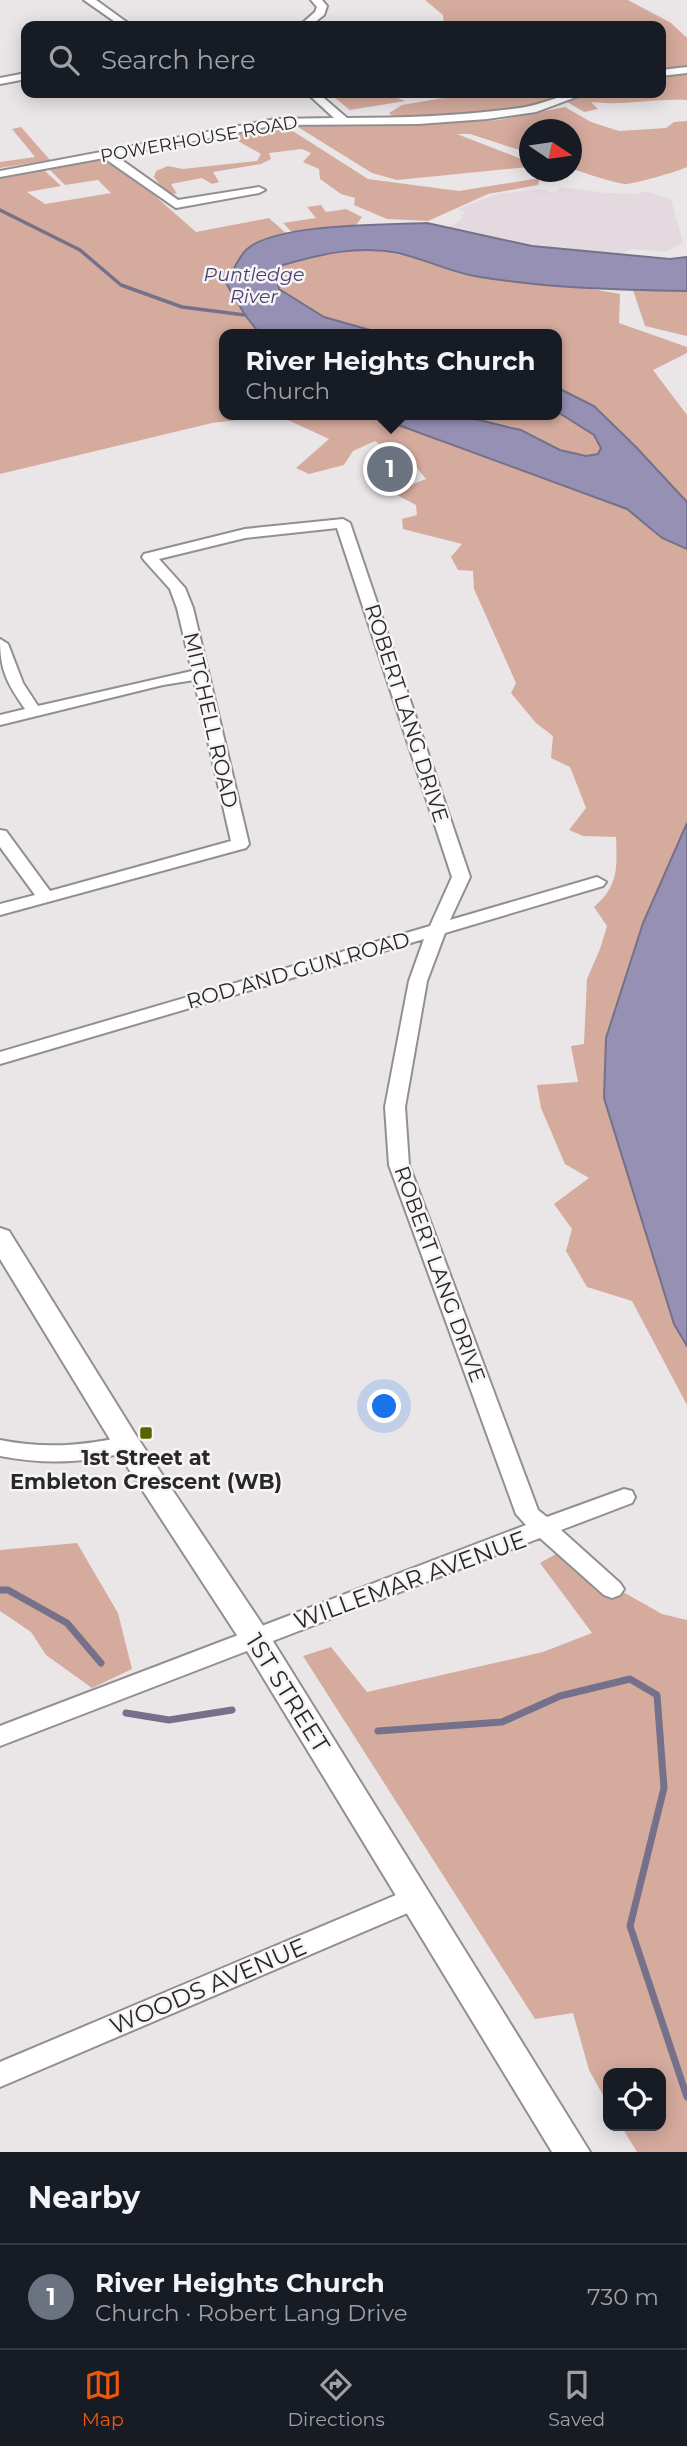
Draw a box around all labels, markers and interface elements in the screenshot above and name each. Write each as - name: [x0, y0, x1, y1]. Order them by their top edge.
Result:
- search box: [21, 21, 666, 98]
- icon: search: [45, 41, 83, 79]
- text: Search here: [101, 44, 256, 76]
- street label: POWERHOUSE ROAD: [99, 111, 299, 167]
- north arrow: [519, 119, 582, 182]
- water label: Puntledge River: [204, 263, 304, 308]
- popup: [219, 329, 562, 420]
- text: River Heights Church: [246, 345, 535, 377]
- text: Church: [246, 377, 330, 405]
- pin: 1: [367, 443, 413, 495]
- street label: ROBERT LANG DRIVE: [360, 601, 454, 825]
- street label: MITCHELL ROAD: [179, 630, 243, 810]
- street label: ROD AND GUN ROAD: [183, 926, 413, 1014]
- street label: ROBERT LANG DRIVE: [389, 1162, 491, 1386]
- your location: [367, 1389, 401, 1423]
- marker: 1st Street at Embleton Crescent (WB): [138, 1425, 154, 1441]
- place label: 1st Street at Embleton Crescent (WB): [10, 1445, 282, 1494]
- street label: WILLEMAR AVENUE: [290, 1524, 530, 1636]
- street label: 1ST STREET: [240, 1628, 336, 1758]
- street label: WOODS AVENUE: [105, 1931, 311, 2041]
- map controls: [603, 2068, 666, 2131]
- button: locate: [603, 2068, 666, 2131]
- text: Nearby: [28, 2179, 140, 2216]
- text: River Heights Church: [95, 2267, 385, 2299]
- text: 1: [46, 2283, 56, 2311]
- text: 730 m: [587, 2283, 659, 2311]
- text: Church · Robert Lang Drive: [95, 2299, 408, 2327]
- tab: Map: [82, 2366, 124, 2431]
- tab: Directions: [287, 2366, 385, 2431]
- tab: Saved: [548, 2366, 605, 2431]

